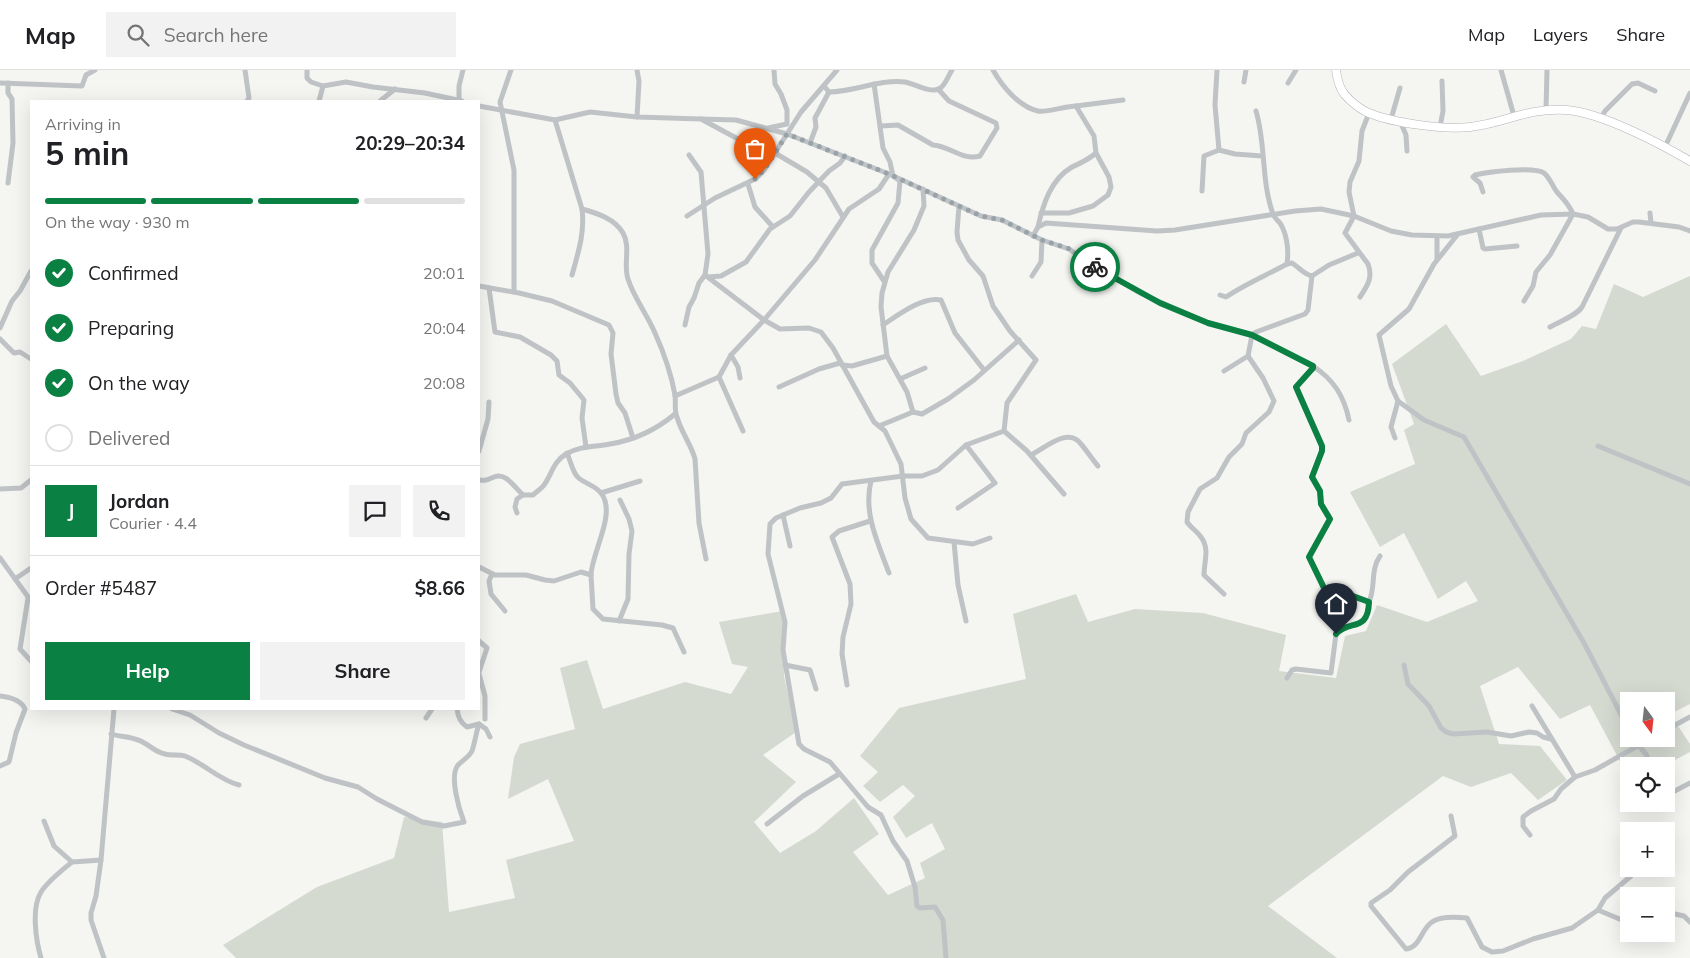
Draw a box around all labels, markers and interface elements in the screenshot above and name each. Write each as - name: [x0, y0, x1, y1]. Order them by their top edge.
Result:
- search box: [106, 12, 456, 57]
- text: Map: [25, 20, 76, 50]
- icon: search: [124, 21, 152, 49]
- text: Search here: [164, 23, 268, 47]
- text: Map: [1468, 23, 1505, 46]
- text: Layers: [1533, 23, 1588, 46]
- text: Share: [1616, 23, 1665, 46]
- text: Arriving in: [45, 114, 121, 134]
- pin: [734, 128, 776, 179]
- text: 20:29–20:34: [355, 131, 465, 155]
- text: 5 min: [45, 133, 129, 173]
- icon: bag: [741, 135, 769, 163]
- text: On the way · 930 m: [45, 212, 190, 232]
- courier: [1070, 242, 1120, 292]
- icon: bike: [1081, 253, 1109, 281]
- icon: check: [45, 259, 73, 287]
- text: Confirmed: [88, 261, 179, 285]
- text: 20:01: [423, 263, 465, 283]
- icon: check: [45, 314, 73, 342]
- text: Preparing: [88, 316, 174, 340]
- text: 20:04: [423, 318, 465, 338]
- icon: check: [45, 369, 73, 397]
- text: On the way: [88, 371, 190, 395]
- text: 20:08: [423, 373, 465, 393]
- text: Delivered: [88, 426, 170, 450]
- button: chat: [349, 485, 401, 537]
- button: phone: [413, 485, 465, 537]
- text: Jordan: [109, 489, 169, 513]
- text: J: [68, 499, 74, 523]
- text: Courier · 4.4: [109, 513, 197, 533]
- text: Order #5487: [45, 576, 157, 600]
- text: $8.66: [415, 576, 465, 600]
- pin: [1315, 583, 1357, 634]
- icon: home: [1322, 590, 1350, 618]
- button: Help: [45, 642, 250, 700]
- button: Share: [260, 642, 465, 700]
- north arrow: [1620, 692, 1675, 748]
- map controls: [1620, 692, 1675, 942]
- button: locate: [1620, 757, 1675, 812]
- button: +: [1620, 822, 1675, 877]
- button: −: [1620, 887, 1675, 942]

